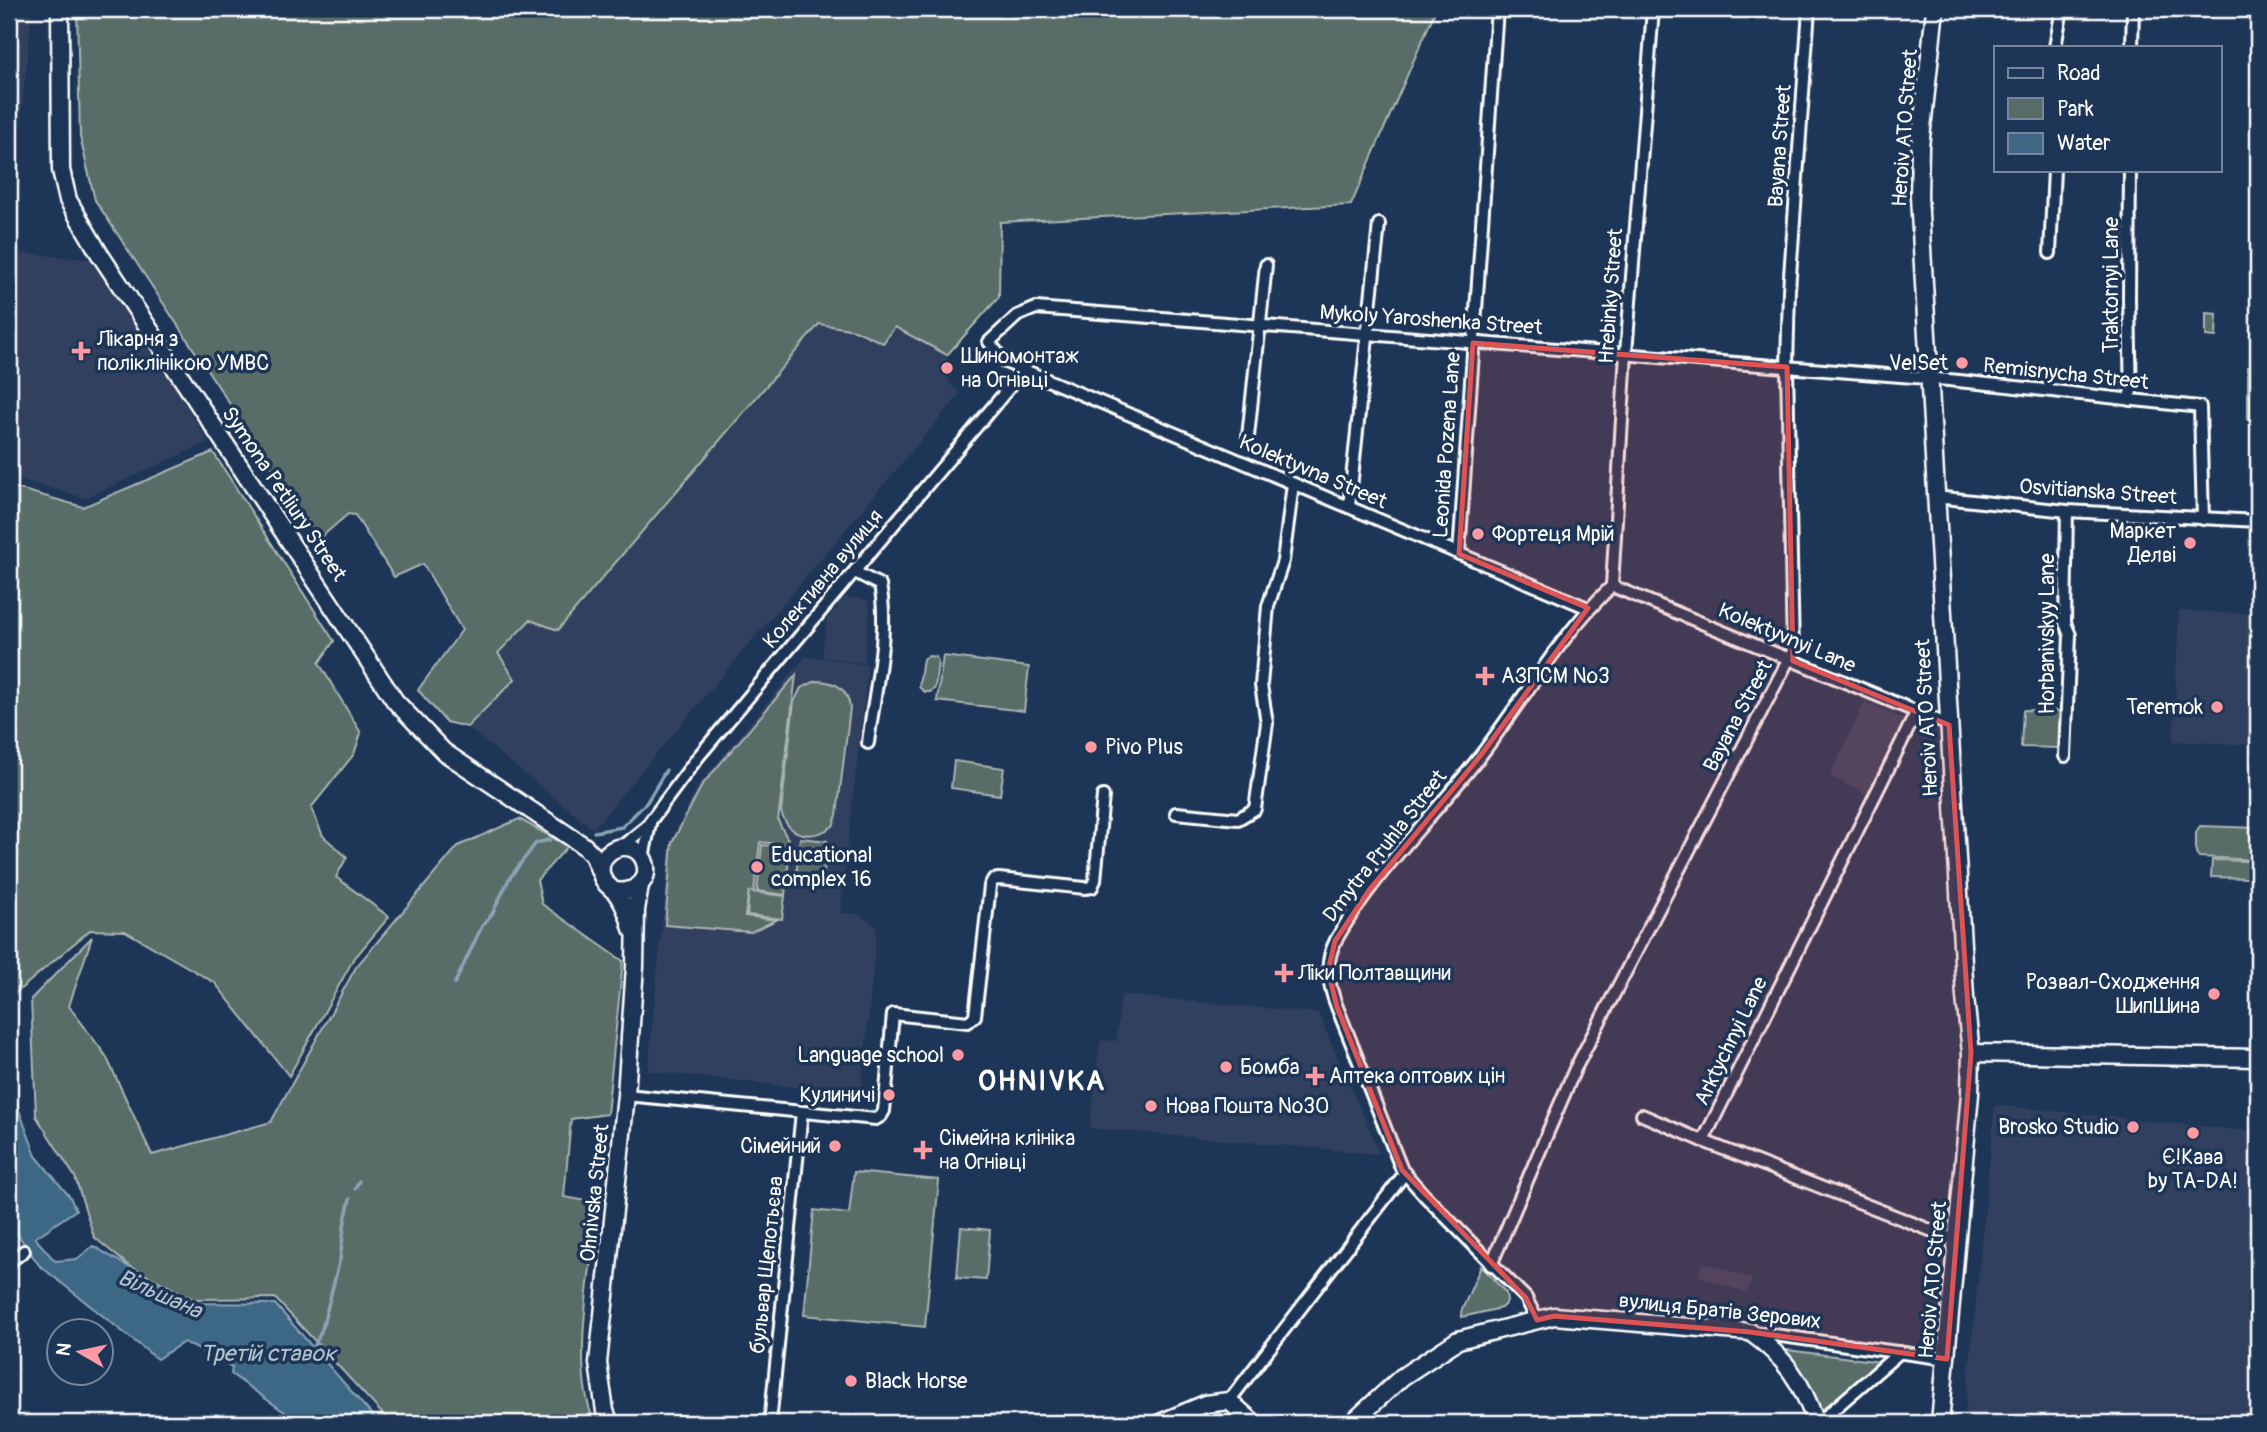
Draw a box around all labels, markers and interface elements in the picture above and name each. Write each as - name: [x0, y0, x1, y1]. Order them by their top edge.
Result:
- legend: [1994, 46, 2222, 172]
- street label: Heroiv ATO Street: [1886, 48, 1924, 208]
- text: Road: [2057, 60, 2101, 87]
- street label: Bayana Street: [1762, 83, 1798, 208]
- text: Park: [2057, 96, 2094, 123]
- text: Water: [2057, 130, 2111, 157]
- street label: Traktornyi Lane: [2098, 216, 2125, 353]
- street label: Hrebinky Street: [1593, 227, 1629, 365]
- street label: Mykoly Yaroshenka Street: [1319, 299, 1544, 341]
- place label: Лікарня з поліклінікою УМВС: [96, 326, 269, 377]
- marker: Лікарня з поліклінікою УМВС: [71, 341, 91, 361]
- place label: Шиномонтаж на Огнівці: [961, 343, 1079, 394]
- street label: Leonida Pozena Lane: [1427, 350, 1467, 539]
- place label: VelSet: [1889, 350, 1949, 377]
- street label: Remisnycha Street: [1982, 352, 2151, 396]
- marker: VelSet: [1954, 355, 1970, 371]
- marker: Шиномонтаж на Огнівці: [939, 360, 955, 376]
- street label: Symona Petliury Street: [216, 402, 353, 587]
- street label: Kolektyvna Street: [1235, 429, 1392, 516]
- street label: Osvitianska Street: [2018, 473, 2178, 511]
- street label: Колективна вулиця: [757, 504, 889, 654]
- place label: Маркет Делві: [2109, 518, 2176, 569]
- place label: Фортеця Мрій: [1492, 521, 1615, 548]
- marker: Фортеця Мрій: [1470, 526, 1486, 542]
- marker: Маркет Делві: [2182, 535, 2198, 551]
- street label: Horbanivskyy Lane: [2034, 553, 2061, 715]
- street label: Kolektyvnyi Lane: [1714, 597, 1860, 679]
- street label: Heroiv ATO Street: [1909, 638, 1945, 798]
- street label: Bayana Street: [1697, 655, 1779, 777]
- place label: АЗПСМ №3: [1501, 663, 1610, 690]
- marker: АЗПСМ №3: [1475, 666, 1495, 686]
- place label: Teremok: [2126, 694, 2203, 721]
- marker: Teremok: [2209, 699, 2225, 715]
- place label: Pivo Plus: [1105, 734, 1183, 761]
- marker: Pivo Plus: [1083, 739, 1099, 755]
- street label: Dmytra Pruhla Street: [1317, 764, 1453, 928]
- place label: Educational complex 16: [771, 842, 873, 893]
- marker: Educational complex 16: [749, 859, 765, 875]
- place label: Ліки Полтавщини: [1297, 960, 1451, 987]
- marker: Ліки Полтавщини: [1276, 965, 1292, 981]
- place label: Розвал-Сходження ШипШина: [2026, 969, 2200, 1020]
- street label: Arktychnyi Lane: [1688, 972, 1774, 1110]
- marker: Розвал-Сходження ШипШина: [2206, 986, 2222, 1002]
- place label: Language school: [797, 1042, 944, 1069]
- marker: Language school: [950, 1047, 966, 1063]
- place label: Бомба: [1240, 1054, 1300, 1081]
- marker: Бомба: [1218, 1059, 1234, 1075]
- place label: Аптека оптових цін: [1329, 1063, 1505, 1090]
- district label: OHNIVKA: [978, 1064, 1106, 1099]
- marker: Аптека оптових цін: [1307, 1068, 1323, 1084]
- place label: Кулиничі: [799, 1082, 875, 1109]
- marker: Кулиничі: [881, 1087, 897, 1103]
- place label: Нова Пошта №30: [1165, 1093, 1329, 1120]
- marker: Нова Пошта №30: [1143, 1098, 1159, 1114]
- place label: Brosko Studio: [1998, 1114, 2119, 1141]
- marker: Brosko Studio: [2125, 1119, 2141, 1135]
- street label: Ohnivska Street: [574, 1122, 616, 1263]
- place label: Сімейна клініка на Огнівці: [939, 1125, 1075, 1176]
- marker: Є!Кава by TA-DA!: [2185, 1125, 2201, 1141]
- place label: Сімейний: [740, 1133, 821, 1160]
- marker: Сімейний: [827, 1138, 843, 1154]
- marker: Сімейна клініка на Огнівці: [913, 1140, 933, 1160]
- place label: Є!Кава by TA-DA!: [2148, 1144, 2238, 1195]
- street label: бульвар Щепотьєва: [744, 1175, 790, 1355]
- street label: Heroiv ATO Street: [1913, 1200, 1953, 1360]
- water label: Вільшана: [113, 1263, 208, 1326]
- street label: вулиця Братів Зерових: [1618, 1287, 1822, 1335]
- north arrow: [46, 1316, 116, 1386]
- water label: Третій ставок: [200, 1339, 338, 1368]
- text: N: [51, 1341, 77, 1358]
- place label: Black Horse: [865, 1368, 968, 1395]
- marker: Black Horse: [843, 1373, 859, 1389]

